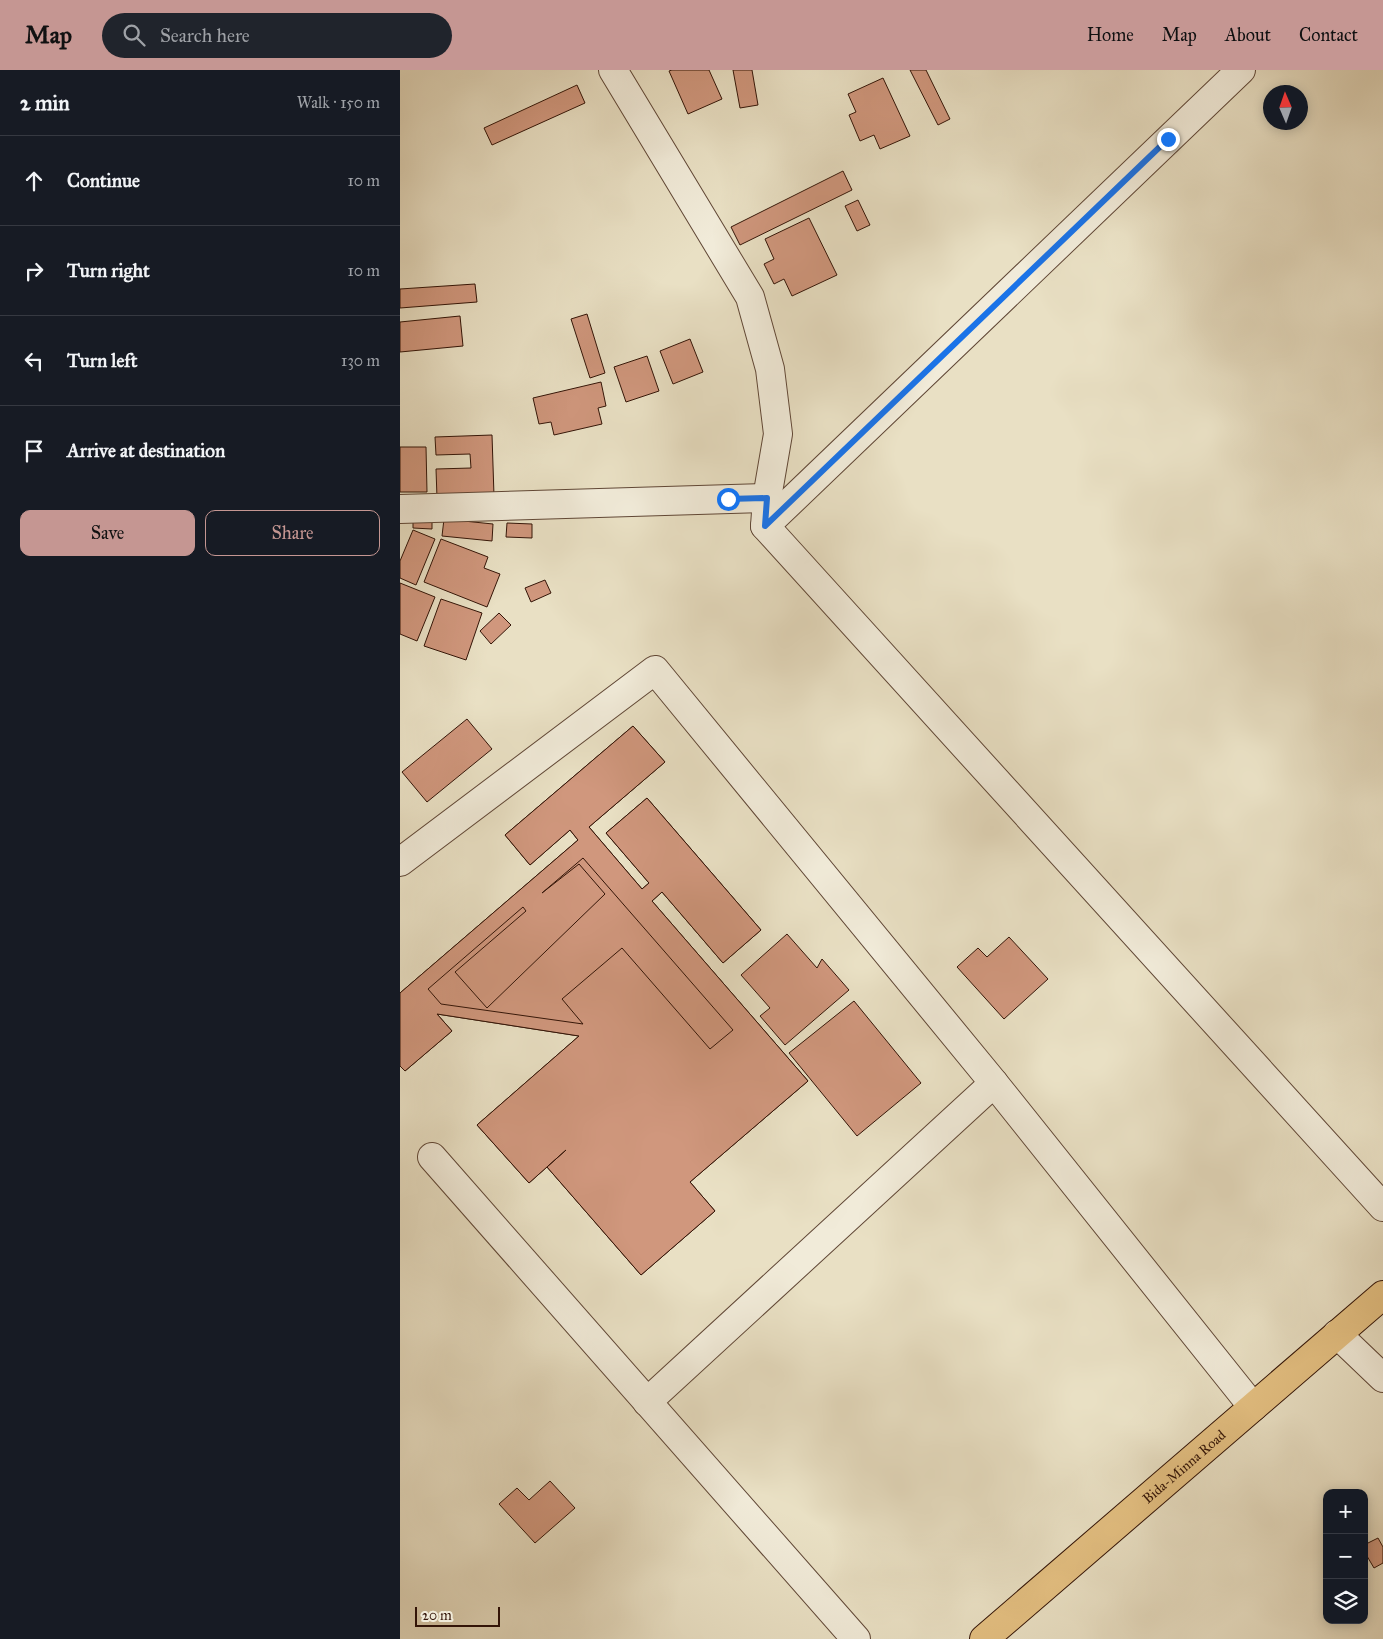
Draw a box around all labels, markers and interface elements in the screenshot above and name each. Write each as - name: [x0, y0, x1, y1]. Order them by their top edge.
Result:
- search box: [102, 13, 452, 58]
- text: Map: [25, 20, 72, 50]
- icon: search: [120, 21, 148, 49]
- text: Search here: [160, 24, 250, 47]
- text: Home: [1087, 24, 1134, 46]
- text: Map: [1162, 24, 1197, 46]
- text: About: [1225, 24, 1271, 46]
- text: Contact: [1299, 24, 1358, 46]
- north arrow: [1263, 85, 1308, 130]
- text: 2 min: [20, 90, 70, 116]
- text: Walk · 150 m: [297, 93, 380, 112]
- route end: [1157, 128, 1180, 151]
- icon: ahead: [20, 167, 48, 195]
- text: Continue: [67, 169, 140, 192]
- text: 10 m: [348, 171, 380, 190]
- icon: right: [20, 257, 48, 285]
- text: Turn right: [67, 259, 150, 282]
- text: 10 m: [348, 261, 380, 280]
- icon: left: [20, 347, 48, 375]
- text: Turn left: [67, 349, 137, 372]
- text: 130 m: [341, 351, 380, 370]
- icon: arrive: [20, 437, 48, 465]
- text: Arrive at destination: [67, 439, 225, 462]
- route start: [717, 488, 740, 511]
- button: Save: [20, 510, 195, 556]
- button: Share: [205, 510, 380, 556]
- street label: Bida-Minna Road: [1139, 1426, 1229, 1507]
- map controls: [1323, 1489, 1368, 1624]
- button: +: [1323, 1489, 1368, 1534]
- button: −: [1323, 1534, 1368, 1579]
- button: layers: [1323, 1579, 1368, 1624]
- scale bar: [415, 1604, 500, 1627]
- text: 20 m: [422, 1607, 452, 1624]

